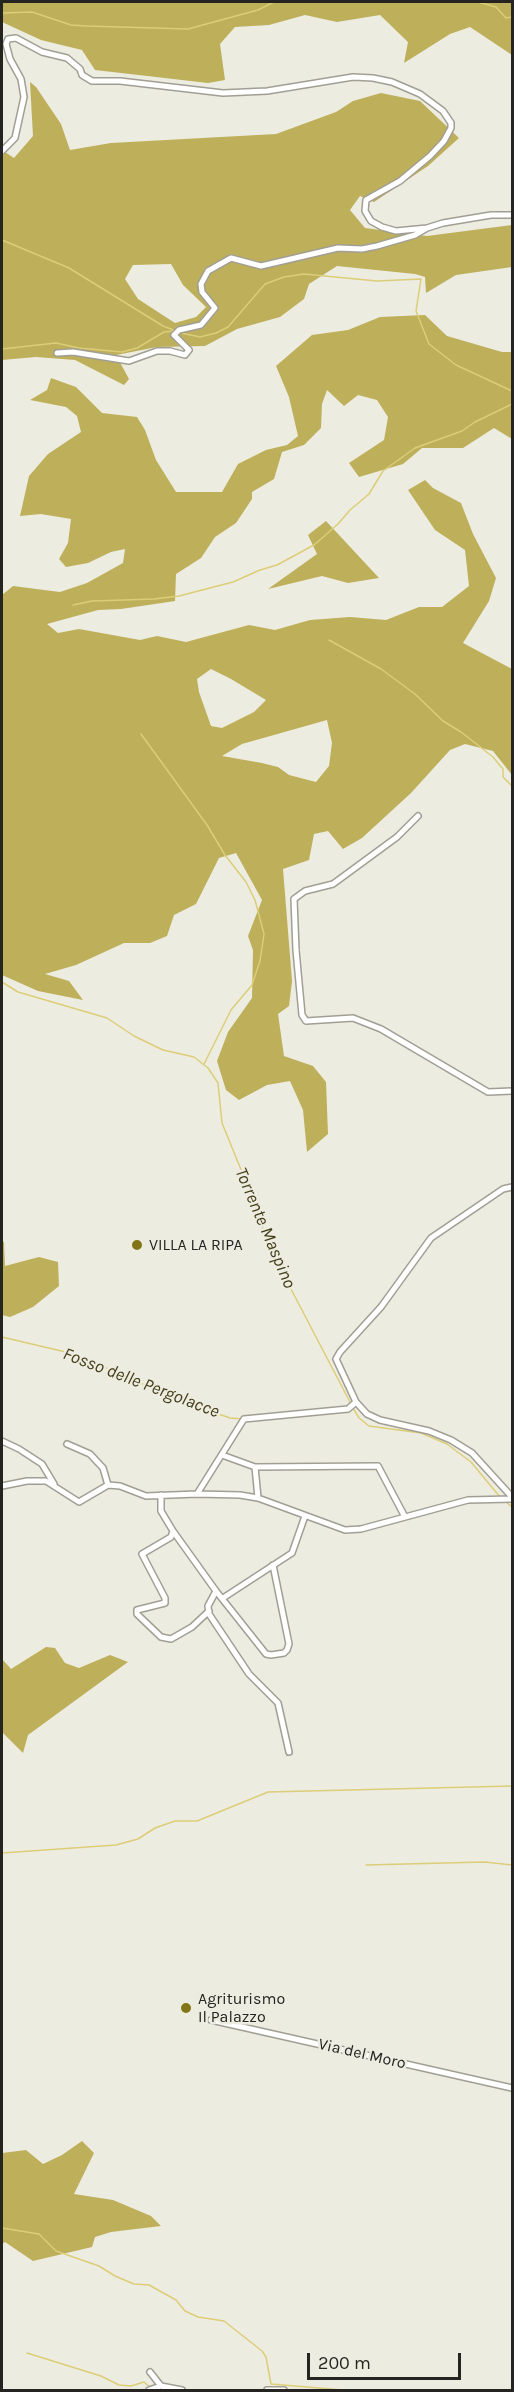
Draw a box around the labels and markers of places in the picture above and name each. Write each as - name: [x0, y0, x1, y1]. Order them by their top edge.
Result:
- place label: VILLA LA RIPA: [149, 1235, 243, 1255]
- marker: VILLA LA RIPA: [130, 1238, 144, 1252]
- place label: Agriturismo Il Palazzo: [198, 1989, 285, 2027]
- marker: Agriturismo Il Palazzo: [179, 2001, 193, 2015]

